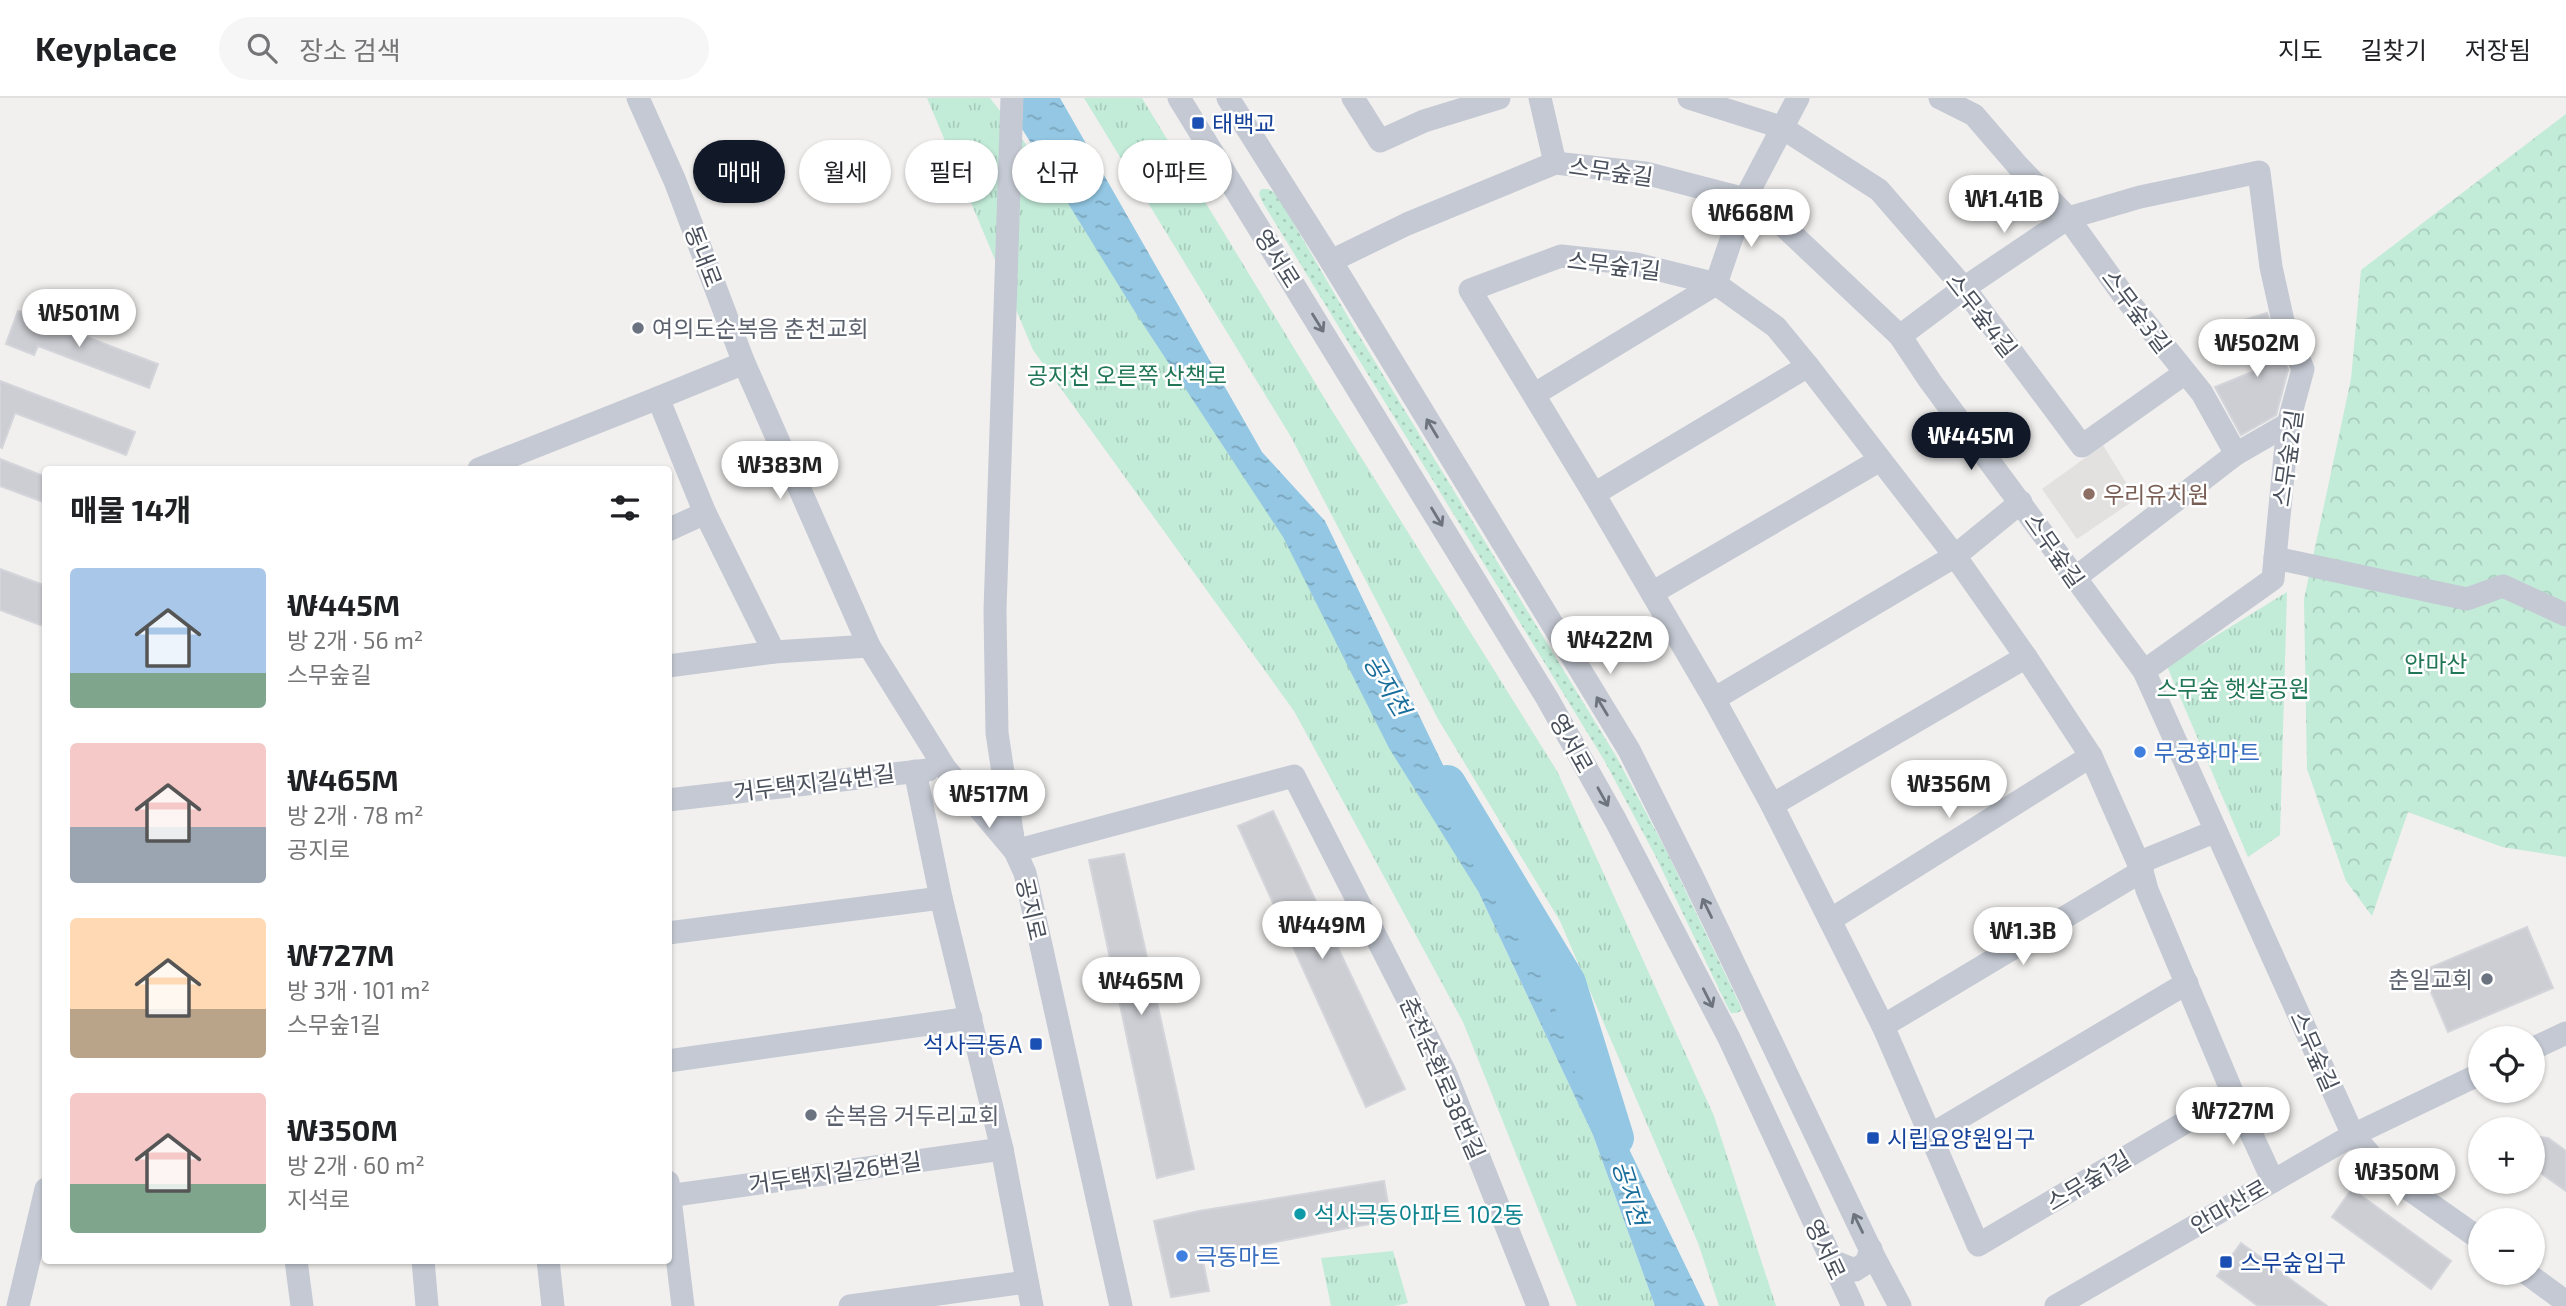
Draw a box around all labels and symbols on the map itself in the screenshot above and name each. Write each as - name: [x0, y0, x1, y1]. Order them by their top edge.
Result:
- place label: 태백교: [1212, 109, 1275, 137]
- marker: 태백교: [1190, 115, 1206, 131]
- street label: 스무숲길: [1567, 151, 1655, 191]
- pin: ₩1.41B: [1947, 176, 2061, 235]
- pin: ₩668M: [1702, 190, 1800, 249]
- street label: 동내로: [680, 221, 728, 291]
- street label: 영서로: [1249, 224, 1307, 292]
- street label: 스무숲1길: [1566, 245, 1662, 285]
- street label: 스무숲3길: [2096, 264, 2178, 358]
- street label: 스무숲4길: [1941, 267, 2023, 363]
- pin: ₩501M: [30, 289, 128, 349]
- one-way arrow: [1311, 312, 1325, 332]
- place label: 여의도순복음 춘천교회: [652, 314, 869, 342]
- marker: 여의도순복음 춘천교회: [630, 320, 646, 336]
- pin: ₩502M: [2208, 320, 2306, 379]
- park label: 공지천 오른쪽 산책로: [1027, 361, 1227, 389]
- street label: 스무숲2길: [2266, 408, 2308, 508]
- pin: ₩445M: [1922, 412, 2020, 472]
- one-way arrow: [1425, 419, 1439, 439]
- pin: ₩383M: [731, 442, 829, 501]
- place label: 우리유치원: [2103, 480, 2209, 508]
- marker: 우리유치원: [2081, 486, 2097, 502]
- one-way arrow: [1430, 506, 1444, 526]
- street label: 스무숲길: [2019, 507, 2091, 593]
- pin: ₩422M: [1561, 616, 1659, 676]
- water label: 공지천: [1359, 649, 1419, 723]
- park label: 안마산: [2404, 649, 2468, 677]
- park label: 스무숲 햇살공원: [2156, 674, 2310, 702]
- one-way arrow: [1595, 696, 1609, 716]
- street label: 영서로: [1544, 708, 1600, 778]
- place label: 무궁화마트: [2154, 738, 2260, 766]
- marker: 무궁화마트: [2132, 744, 2148, 760]
- street label: 거두택지길4번길: [732, 758, 896, 806]
- pin: ₩356M: [1900, 760, 1998, 820]
- pin: ₩517M: [940, 770, 1038, 830]
- one-way arrow: [1596, 786, 1610, 806]
- street label: 공지로: [1011, 875, 1053, 943]
- one-way arrow: [1700, 897, 1713, 918]
- pin: ₩449M: [1273, 902, 1371, 961]
- pin: ₩1.3B: [1974, 908, 2072, 967]
- pin: ₩465M: [1092, 958, 1190, 1017]
- place label: 춘일교회: [2388, 965, 2473, 993]
- marker: 춘일교회: [2479, 971, 2495, 987]
- one-way arrow: [1702, 987, 1715, 1008]
- street label: 춘천순환로38번길: [1395, 992, 1491, 1164]
- street label: 스무숲길: [2285, 1007, 2345, 1095]
- place label: 석사극동A: [923, 1030, 1023, 1058]
- marker: 석사극동A: [1028, 1036, 1044, 1052]
- pin: ₩727M: [2184, 1088, 2282, 1147]
- place label: 순복음 거두리교회: [825, 1101, 999, 1129]
- marker: 순복음 거두리교회: [803, 1107, 819, 1123]
- place label: 시립요양원입구: [1887, 1124, 2035, 1152]
- marker: 시립요양원입구: [1865, 1130, 1881, 1146]
- street label: 스무숲1길: [2041, 1144, 2135, 1216]
- street label: 거두택지길26번길: [747, 1146, 923, 1198]
- pin: ₩350M: [2348, 1148, 2446, 1208]
- water label: 공지천: [1607, 1157, 1655, 1232]
- street label: 안마산로: [2185, 1173, 2273, 1239]
- place label: 석사극동아파트 102동: [1314, 1200, 1524, 1228]
- marker: 석사극동아파트 102동: [1292, 1206, 1308, 1222]
- one-way arrow: [1851, 1213, 1865, 1234]
- street label: 영서로: [1800, 1214, 1852, 1284]
- place label: 극동마트: [1196, 1242, 1281, 1270]
- marker: 극동마트: [1174, 1248, 1190, 1264]
- place label: 스무숲입구: [2240, 1248, 2346, 1276]
- marker: 스무숲입구: [2218, 1254, 2234, 1270]

